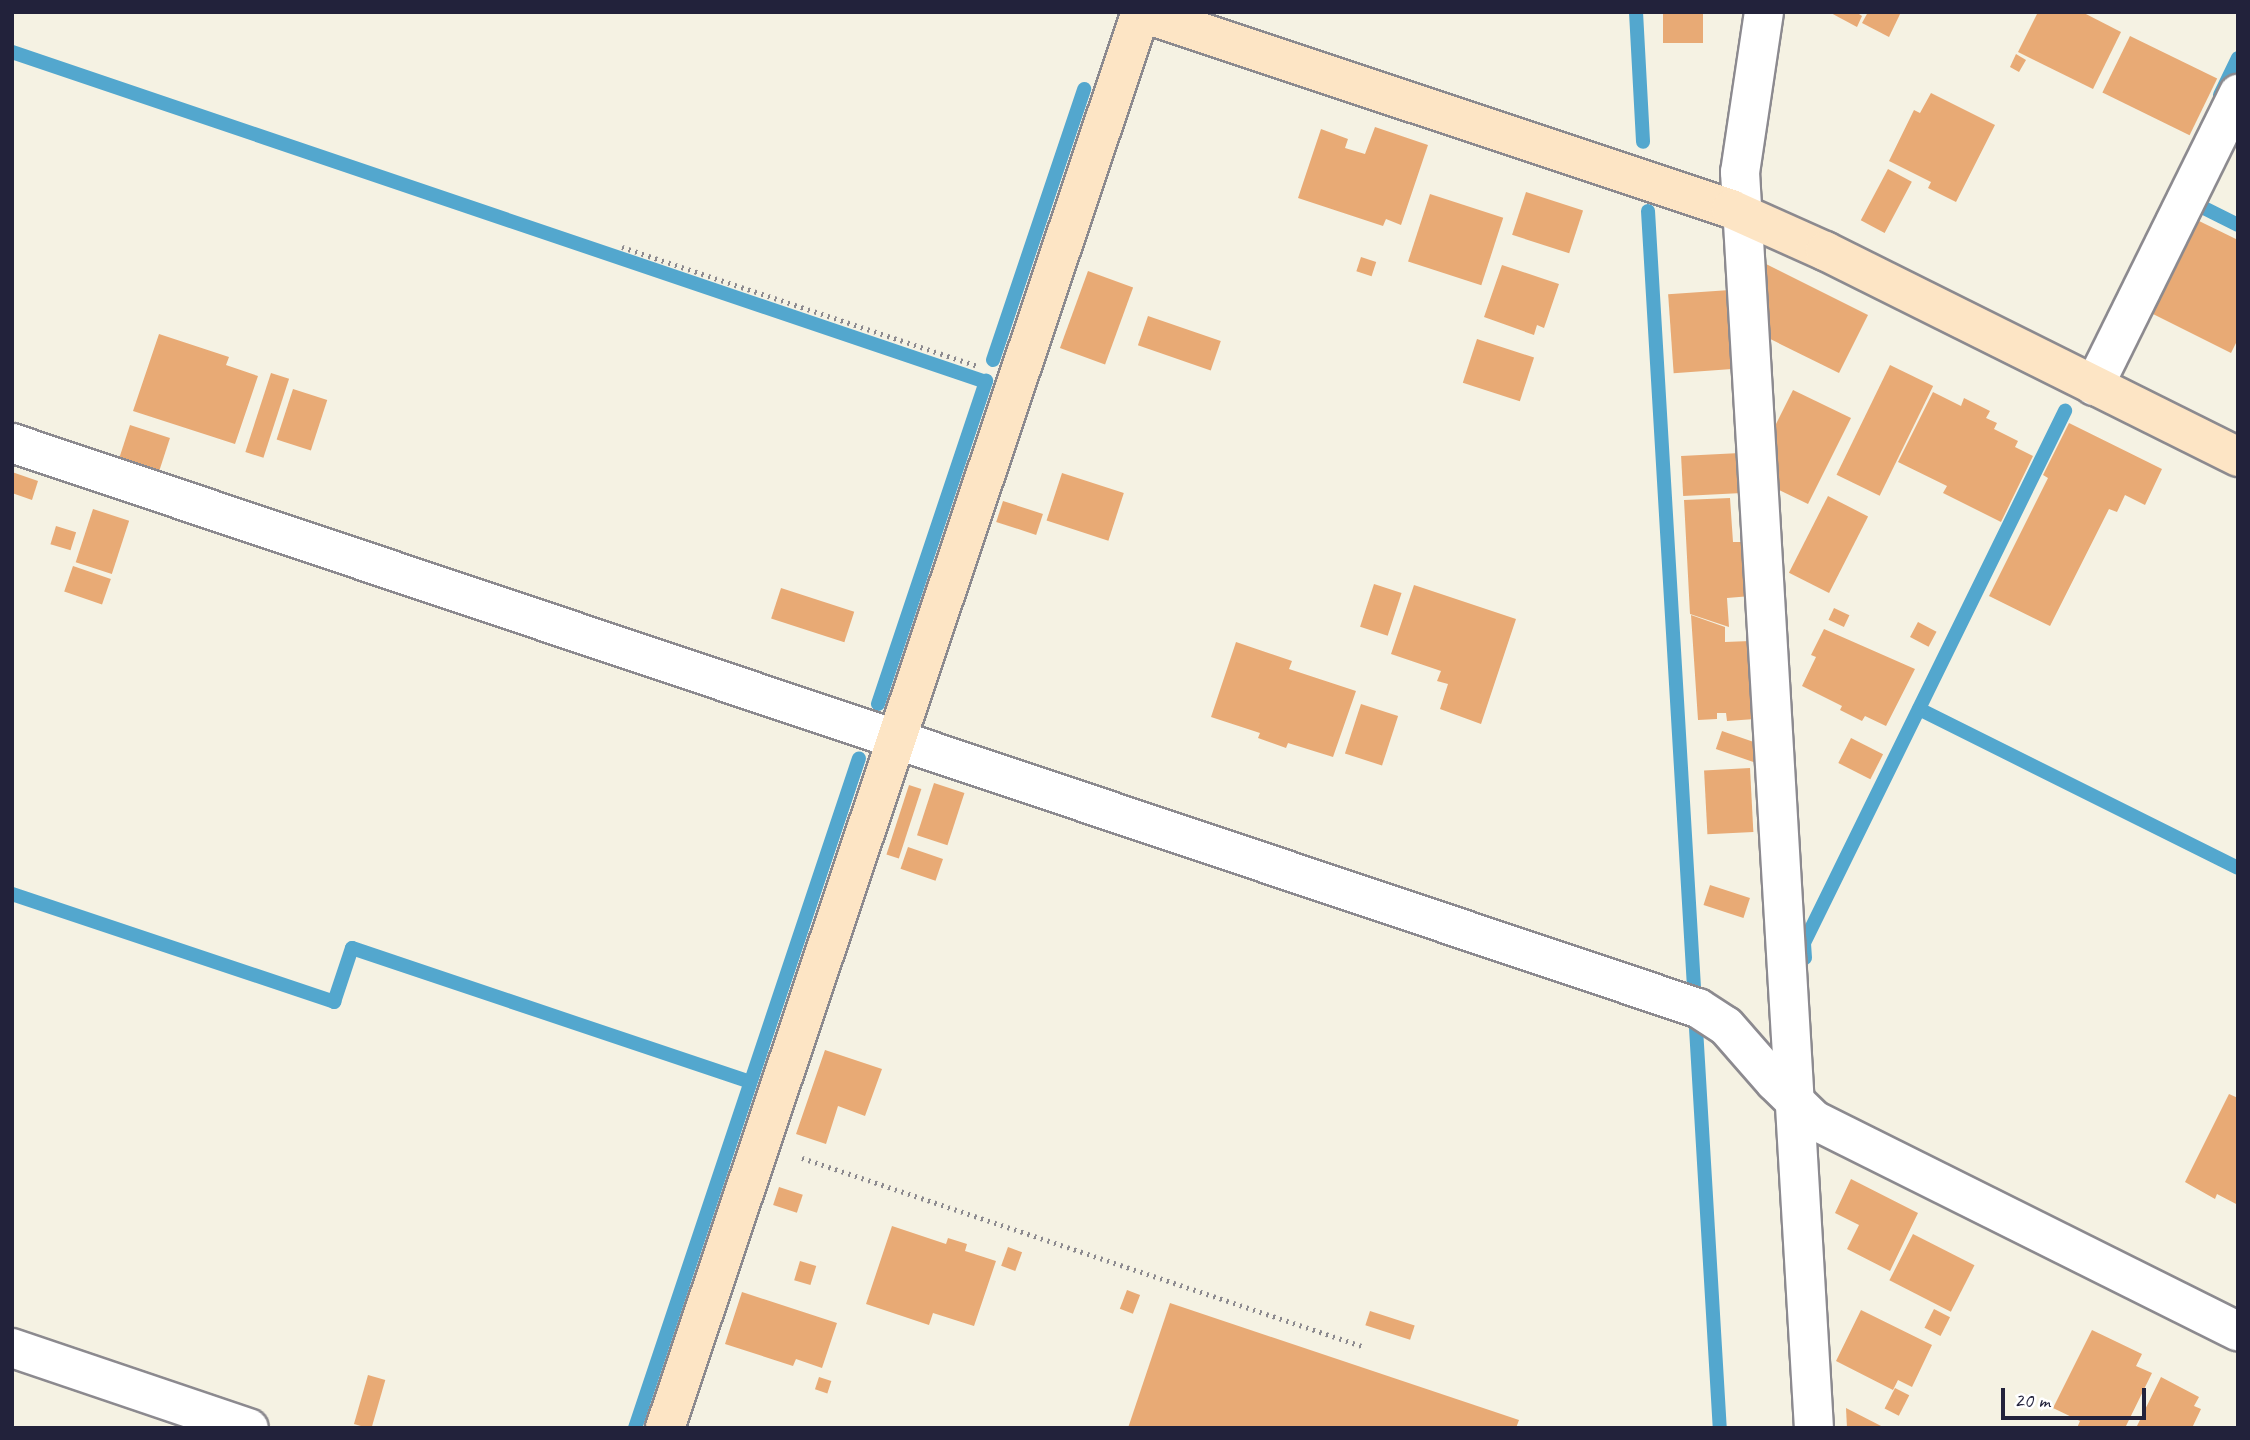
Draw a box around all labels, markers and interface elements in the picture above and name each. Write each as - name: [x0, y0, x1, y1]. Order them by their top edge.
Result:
- scale bar: [2005, 1374, 2150, 1418]
- text: 20 m: [2014, 1387, 2050, 1413]

